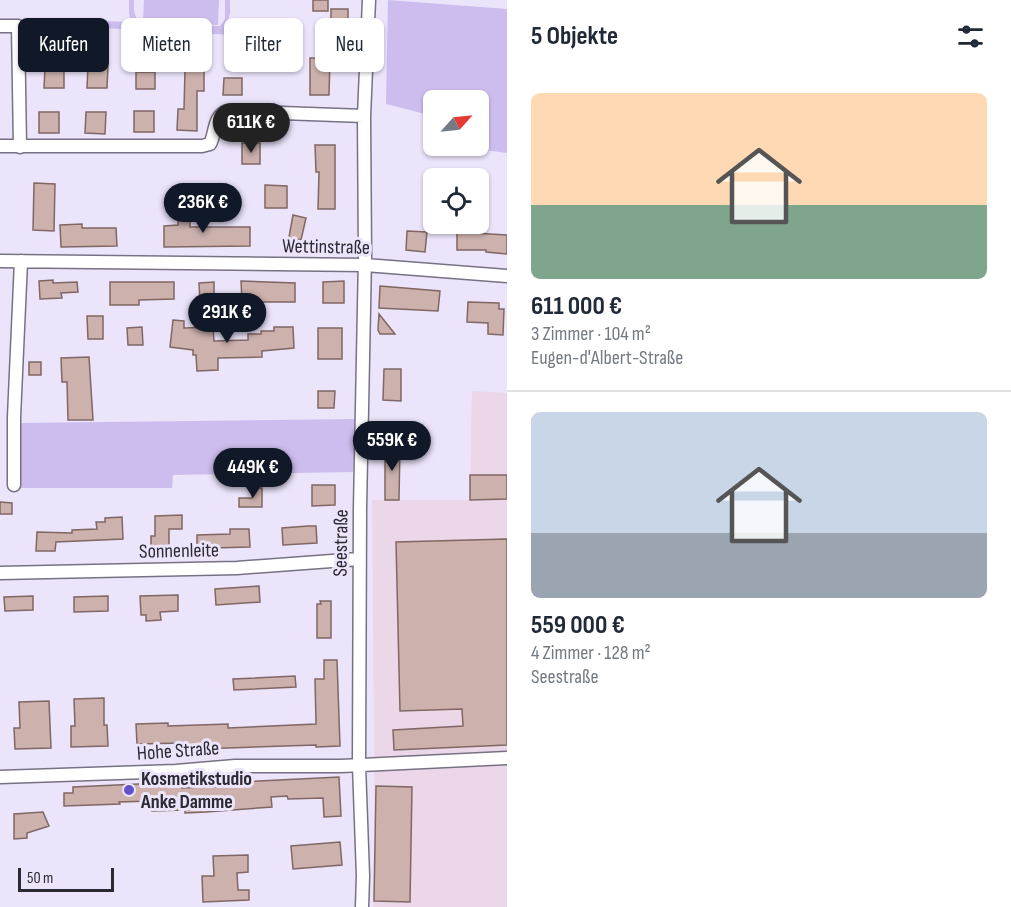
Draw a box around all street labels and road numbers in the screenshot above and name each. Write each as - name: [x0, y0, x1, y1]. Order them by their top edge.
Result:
- street label: Wettinstraße: [282, 234, 370, 260]
- street label: Seestraße: [328, 509, 354, 577]
- street label: Sonnenleite: [139, 538, 219, 564]
- street label: Hohe Straße: [136, 736, 220, 766]

